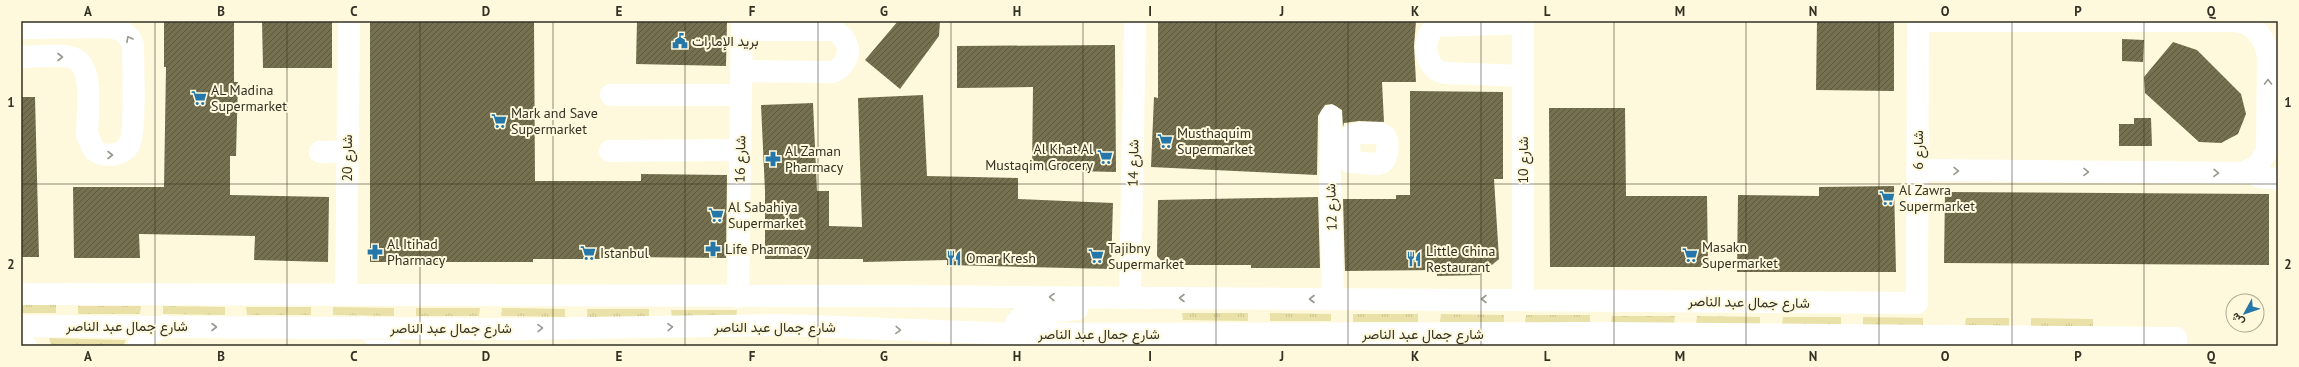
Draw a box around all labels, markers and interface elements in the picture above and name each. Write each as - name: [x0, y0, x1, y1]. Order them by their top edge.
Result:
- text: A: [84, 3, 92, 20]
- text: B: [217, 3, 225, 20]
- text: C: [350, 3, 358, 20]
- text: D: [482, 3, 490, 20]
- text: E: [616, 3, 623, 20]
- text: F: [749, 3, 756, 20]
- text: G: [880, 3, 888, 20]
- text: H: [1013, 3, 1021, 20]
- text: I: [1148, 3, 1152, 20]
- text: J: [1279, 3, 1284, 20]
- text: K: [1411, 3, 1419, 20]
- text: L: [1544, 3, 1551, 20]
- text: M: [1675, 3, 1685, 20]
- text: N: [1809, 3, 1817, 20]
- text: O: [1941, 3, 1950, 20]
- text: P: [2074, 3, 2082, 20]
- text: Q: [2207, 3, 2217, 20]
- public building icon: بريد الإمارات: [671, 32, 689, 50]
- place label: بريد الإمارات: [692, 32, 759, 51]
- one-way arrow: [127, 36, 134, 43]
- one-way arrow: [57, 53, 63, 61]
- one-way arrow: [2264, 79, 2272, 85]
- place label: AL Madina Supermarket: [211, 81, 287, 115]
- supermarket icon: AL Madina Supermarket: [190, 89, 208, 107]
- text: 1: [7, 94, 15, 111]
- text: 1: [2284, 94, 2292, 111]
- place label: Mark and Save Supermarket: [511, 104, 598, 138]
- supermarket icon: Mark and Save Supermarket: [490, 112, 508, 130]
- place label: Musthaquim Supermarket: [1177, 124, 1253, 158]
- street label: شارع 6: [1909, 130, 1929, 170]
- supermarket icon: Musthaquim Supermarket: [1156, 132, 1174, 150]
- street label: شارع 20: [338, 134, 358, 182]
- street label: شارع 16: [731, 135, 751, 183]
- street label: شارع 10: [1514, 136, 1534, 184]
- street label: شارع 14: [1124, 139, 1144, 187]
- place label: Al Khat Al Mustaqim Grocery: [985, 140, 1093, 174]
- place label: Al Zaman Pharmacy: [785, 142, 844, 176]
- supermarket icon: Al Khat Al Mustaqim Grocery: [1096, 148, 1114, 166]
- pharmacy icon: Al Zaman Pharmacy: [764, 150, 782, 168]
- one-way arrow: [107, 151, 113, 159]
- one-way arrow: [1953, 167, 1959, 175]
- one-way arrow: [2083, 168, 2089, 176]
- one-way arrow: [2213, 169, 2219, 177]
- place label: Al Zawra Supermarket: [1899, 181, 1975, 215]
- street label: شارع 12: [1321, 183, 1343, 231]
- supermarket icon: Al Zawra Supermarket: [1878, 189, 1896, 207]
- place label: Al Sabahiya Supermarket: [728, 198, 804, 232]
- supermarket icon: Al Sabahiya Supermarket: [707, 206, 725, 224]
- place label: Al Itihad Pharmacy: [387, 235, 446, 269]
- place label: Masakn Supermarket: [1702, 238, 1778, 272]
- place label: Tajibny Supermarket: [1108, 239, 1184, 273]
- pharmacy icon: Life Pharmacy: [704, 240, 722, 258]
- place label: Life Pharmacy: [725, 240, 810, 258]
- place label: Little China Restaurant: [1426, 242, 1495, 276]
- pharmacy icon: Al Itihad Pharmacy: [366, 243, 384, 261]
- supermarket icon: Istanbul: [579, 244, 597, 262]
- place label: Istanbul: [600, 244, 649, 262]
- supermarket icon: Masakn Supermarket: [1681, 246, 1699, 264]
- supermarket icon: Tajibny Supermarket: [1087, 247, 1105, 265]
- restaurant icon: Omar Kresh: [945, 249, 963, 267]
- place label: Omar Kresh: [966, 249, 1036, 267]
- restaurant icon: Little China Restaurant: [1405, 250, 1423, 268]
- text: 2: [7, 256, 15, 273]
- text: 2: [2284, 256, 2292, 273]
- street label: شارع جمال عبد الناصر: [1687, 292, 1810, 314]
- one-way arrow: [1049, 293, 1055, 301]
- north arrow: [2225, 293, 2265, 333]
- one-way arrow: [1179, 294, 1185, 302]
- one-way arrow: [1309, 295, 1315, 303]
- one-way arrow: [1481, 295, 1487, 303]
- text: ش: [2228, 310, 2247, 329]
- street label: شارع جمال عبد الناصر: [65, 317, 188, 337]
- street label: شارع جمال عبد الناصر: [713, 318, 836, 338]
- street label: شارع جمال عبد الناصر: [389, 319, 512, 339]
- one-way arrow: [211, 323, 217, 331]
- one-way arrow: [667, 323, 673, 331]
- one-way arrow: [537, 324, 543, 332]
- one-way arrow: [895, 325, 901, 334]
- street label: شارع جمال عبد الناصر: [1037, 325, 1160, 345]
- street label: شارع جمال عبد الناصر: [1361, 325, 1484, 345]
- text: A: [84, 348, 92, 365]
- text: B: [217, 348, 225, 365]
- text: C: [350, 348, 358, 365]
- text: D: [482, 348, 490, 365]
- text: E: [616, 348, 623, 365]
- text: F: [749, 348, 756, 365]
- text: G: [880, 348, 888, 365]
- text: H: [1013, 348, 1021, 365]
- text: I: [1148, 348, 1152, 365]
- text: J: [1279, 348, 1284, 365]
- text: K: [1411, 348, 1419, 365]
- text: L: [1544, 348, 1551, 365]
- text: M: [1675, 348, 1685, 365]
- text: N: [1809, 348, 1817, 365]
- text: O: [1941, 348, 1950, 365]
- text: P: [2074, 348, 2082, 365]
- text: Q: [2207, 348, 2217, 365]

